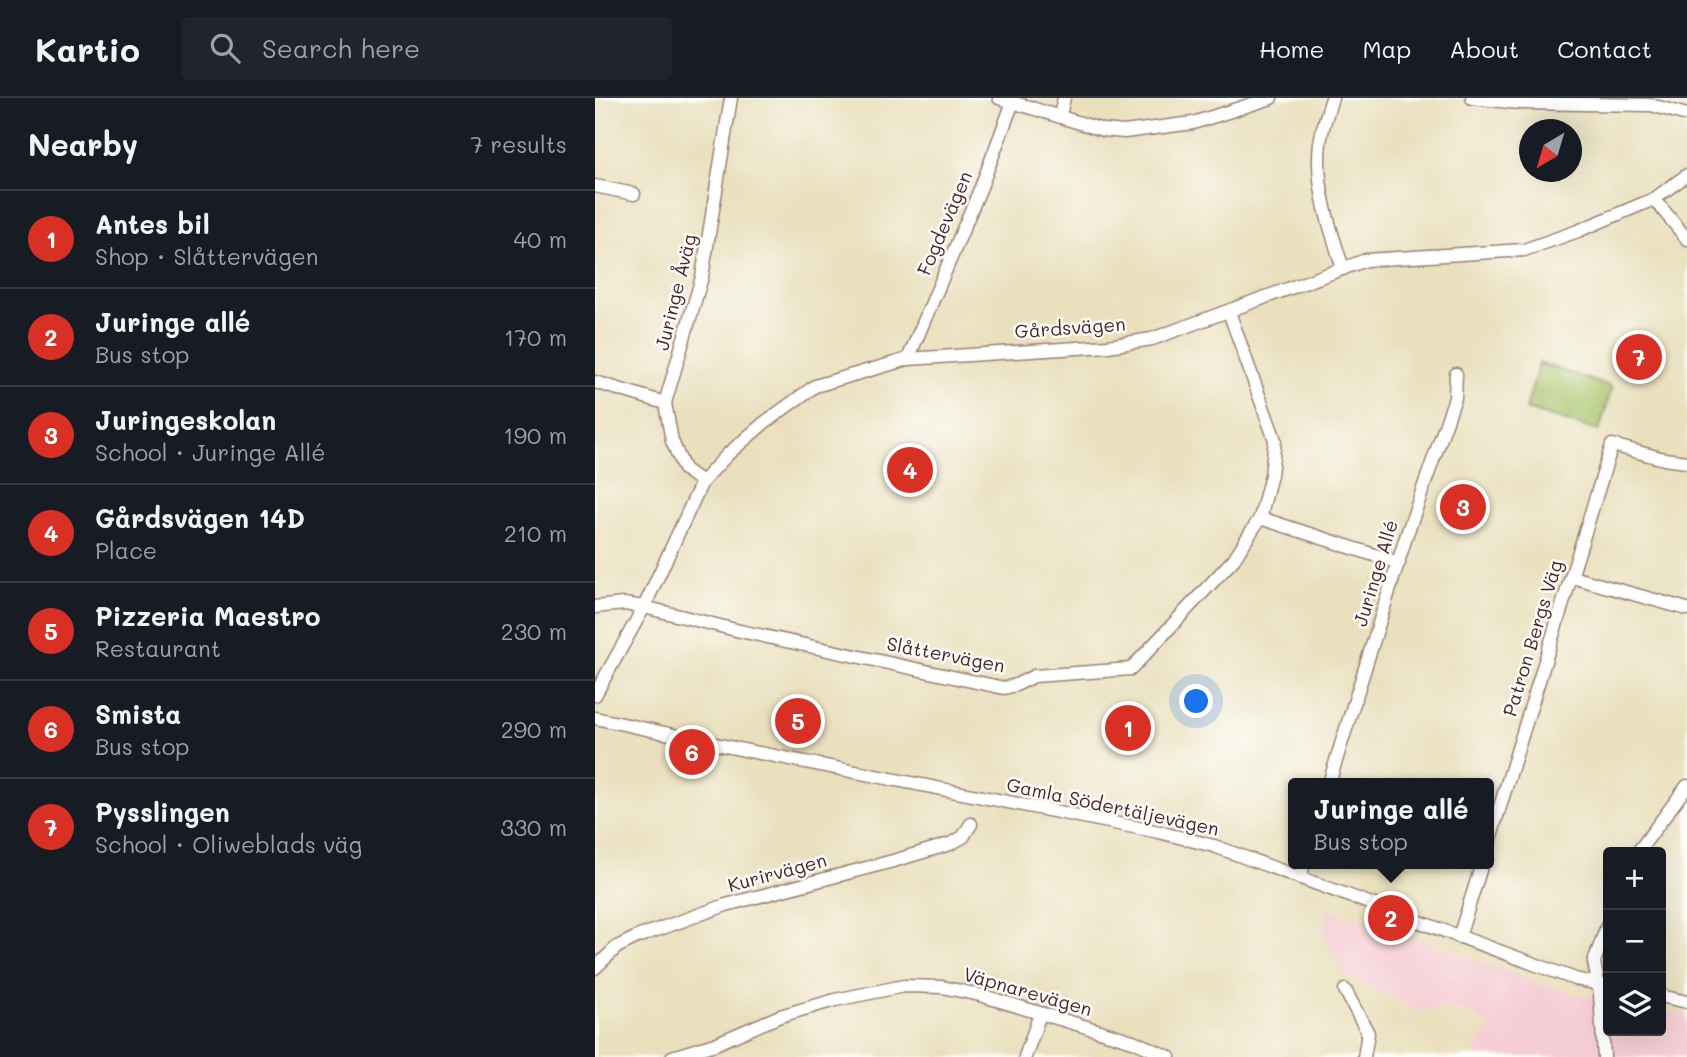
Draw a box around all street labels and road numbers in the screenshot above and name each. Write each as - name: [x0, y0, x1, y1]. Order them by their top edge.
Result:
- street label: Fogdevägen: [911, 167, 977, 279]
- street label: Juringe Åväg: [648, 231, 702, 353]
- street label: Gårdsvägen: [1014, 311, 1126, 343]
- street label: Juringe Allé: [1347, 517, 1403, 629]
- street label: Patron Bergs Väg: [1496, 557, 1568, 719]
- street label: Slåttervägen: [885, 630, 1007, 678]
- street label: Gamla Södertäljevägen: [1004, 771, 1222, 841]
- street label: Kurirvägen: [725, 847, 829, 897]
- street label: Väpnarevägen: [961, 961, 1095, 1021]

